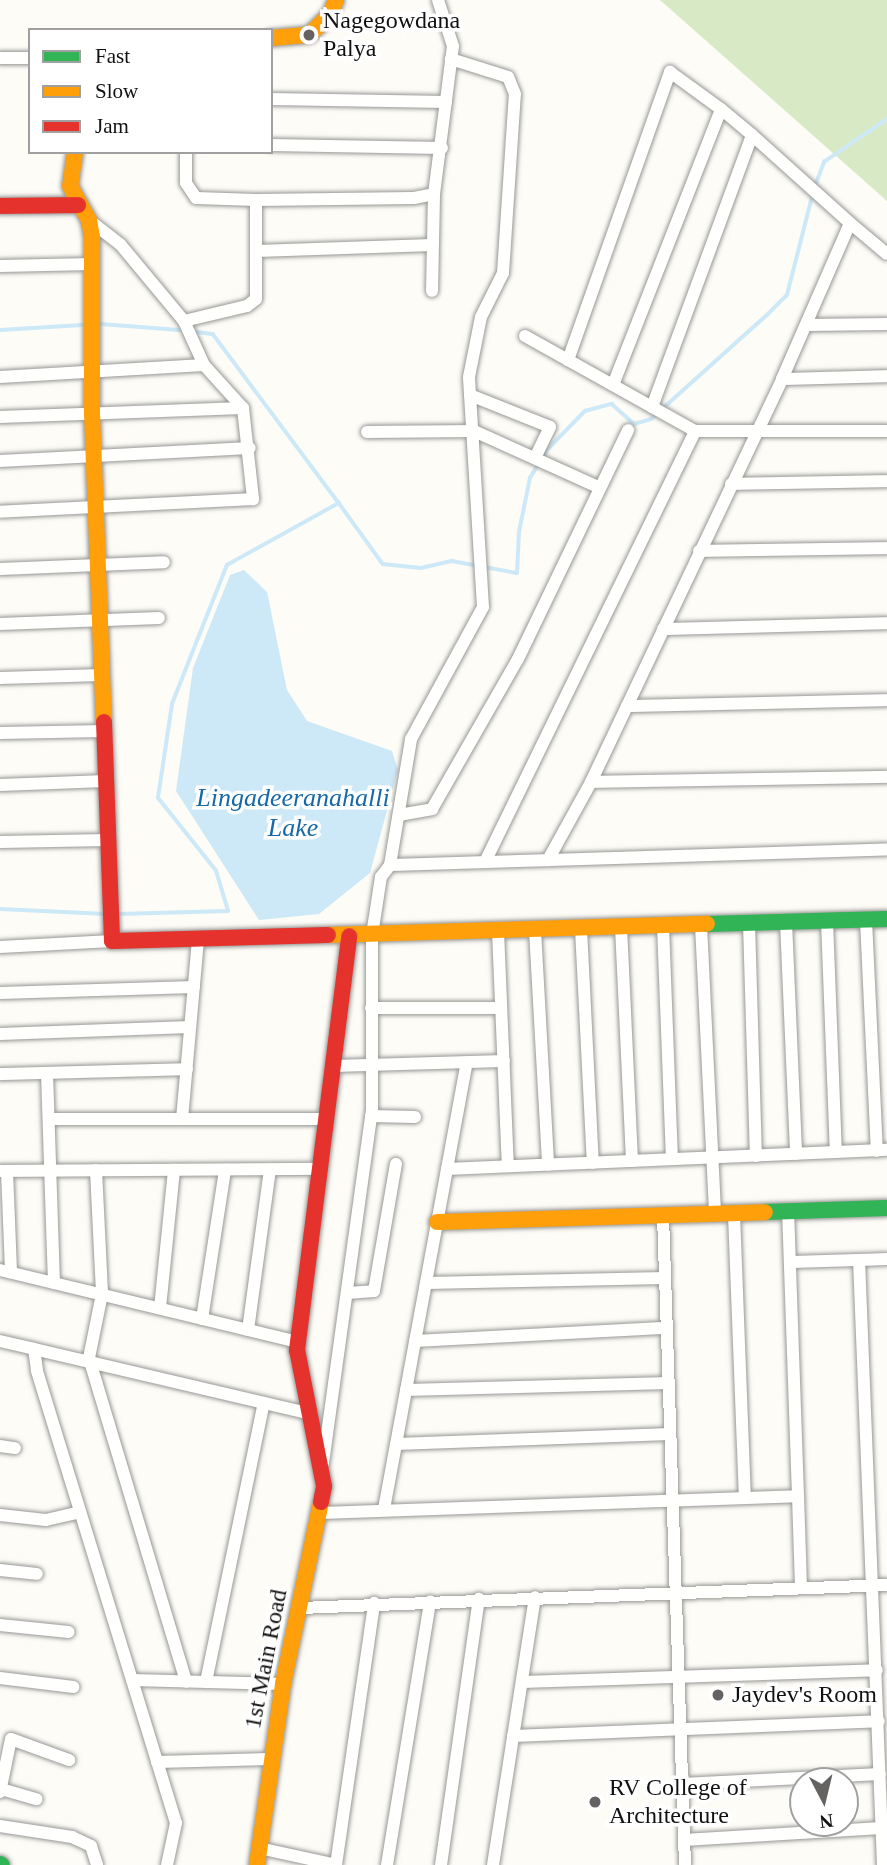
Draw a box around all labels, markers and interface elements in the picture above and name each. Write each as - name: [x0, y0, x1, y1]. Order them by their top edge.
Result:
- place label: Nagegowdana Palya: [323, 7, 460, 63]
- marker: Nagegowdana Palya: [301, 27, 317, 43]
- legend: [28, 28, 273, 154]
- text: Fast: [95, 44, 130, 68]
- text: Slow: [95, 79, 138, 103]
- text: Jam: [95, 114, 129, 138]
- water label: Lingadeeranahalli Lake: [196, 782, 390, 844]
- street label: 1st Main Road: [238, 1587, 294, 1731]
- place label: Jaydev's Room: [732, 1681, 877, 1709]
- marker: Jaydev's Room: [710, 1687, 726, 1703]
- north arrow: [789, 1767, 859, 1837]
- place label: RV College of Architecture: [609, 1774, 747, 1830]
- marker: RV College of Architecture: [587, 1794, 603, 1810]
- text: N: [818, 1810, 834, 1833]

